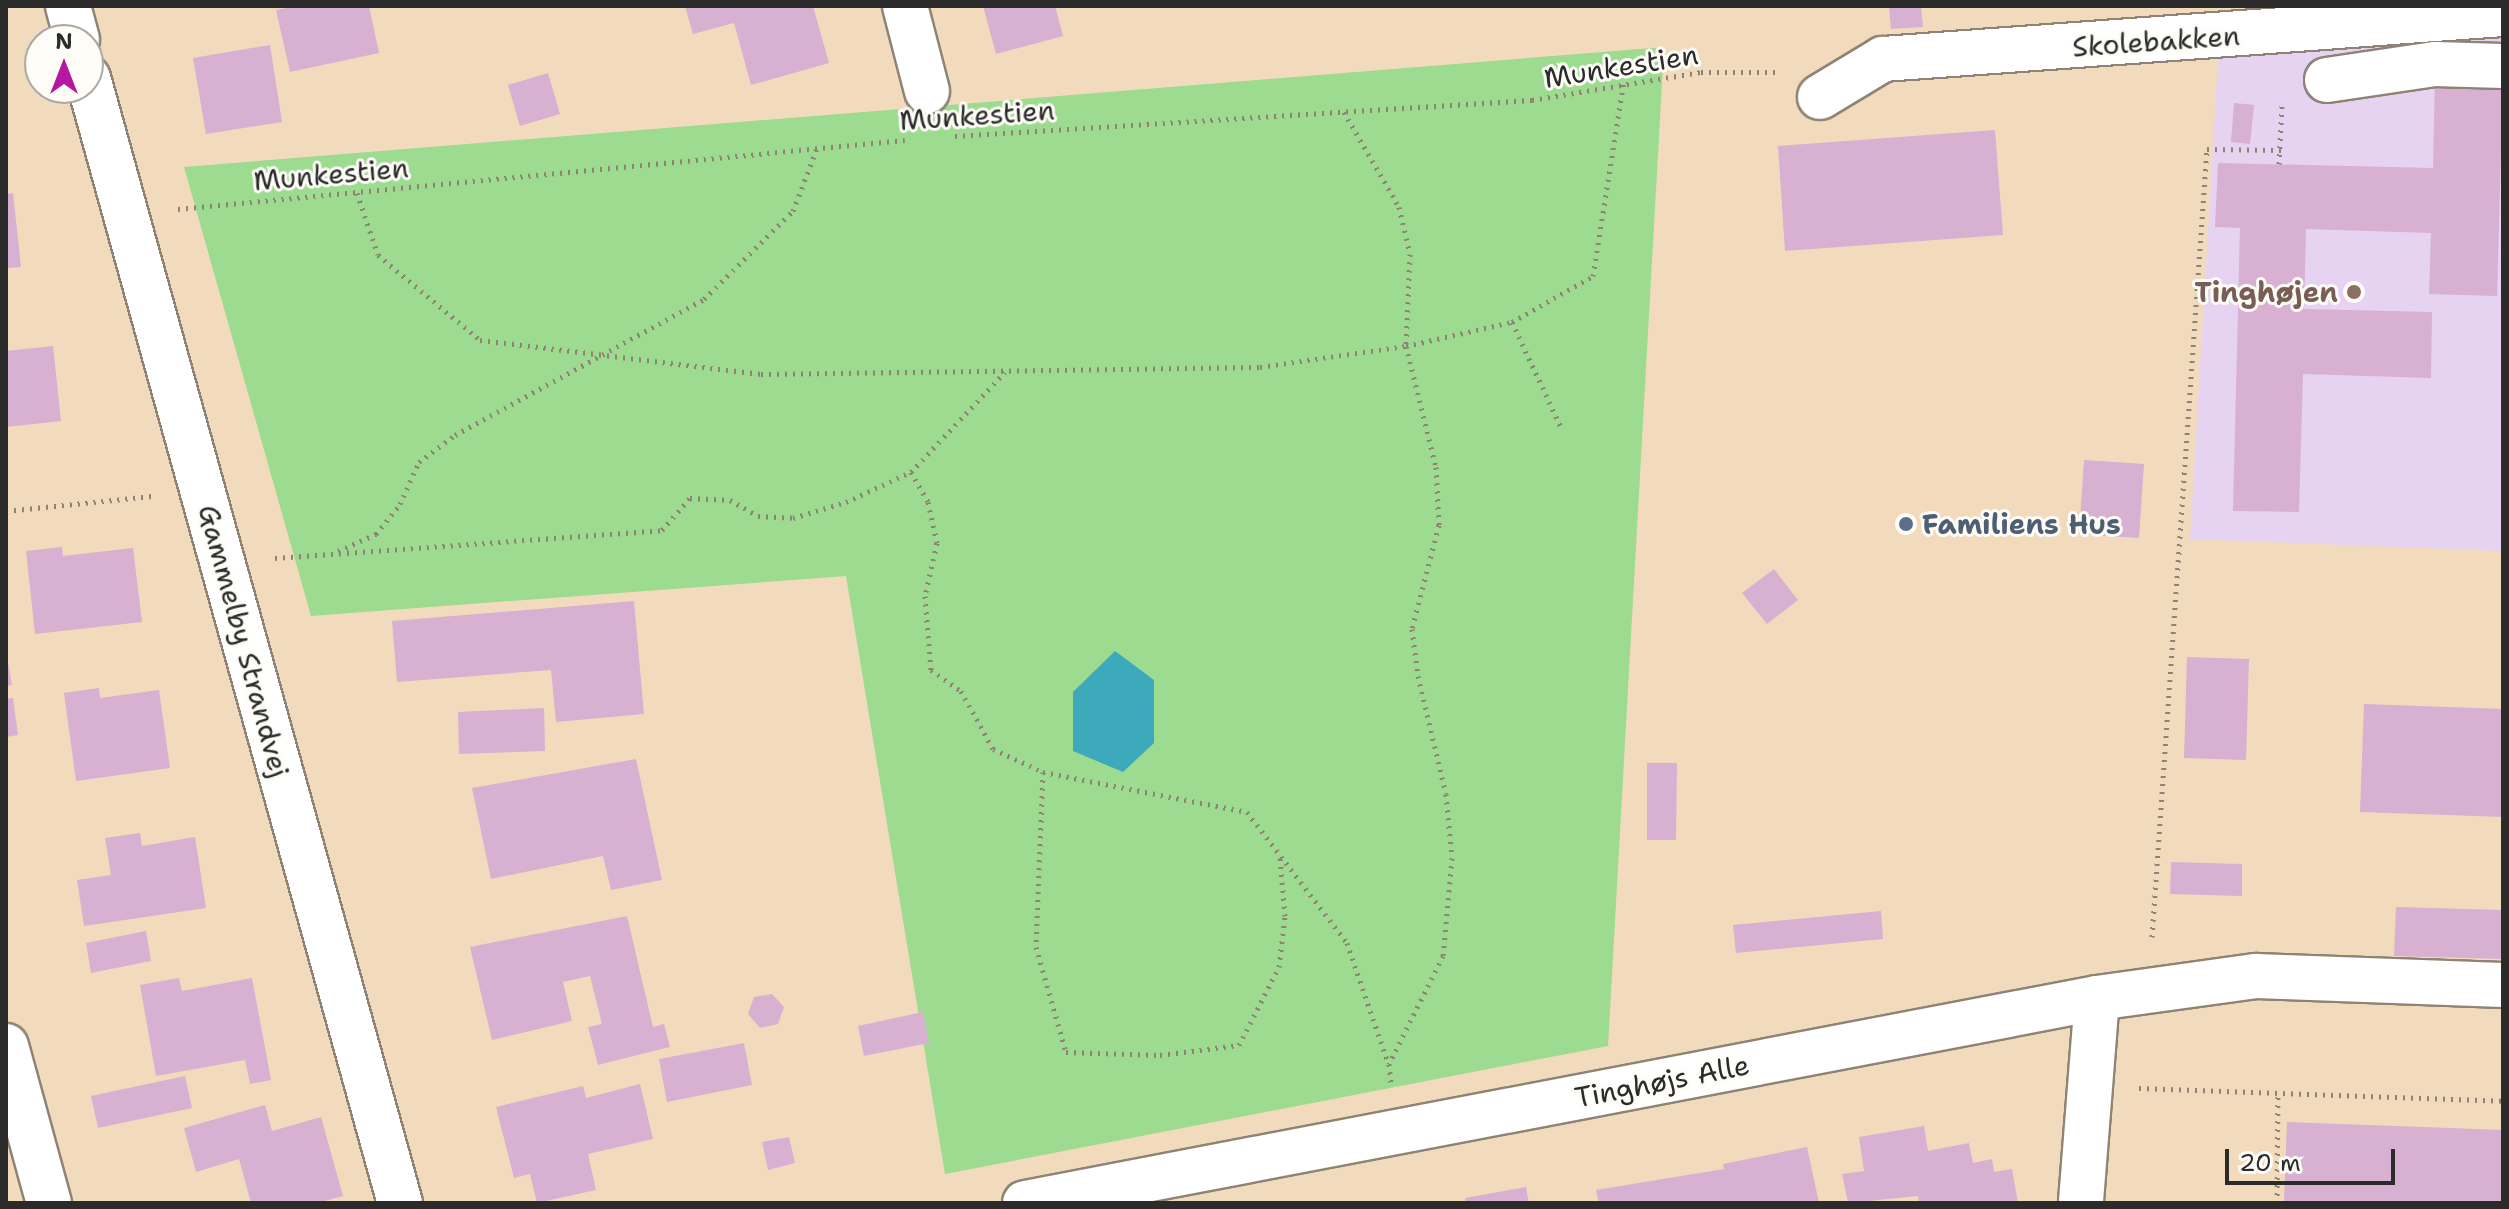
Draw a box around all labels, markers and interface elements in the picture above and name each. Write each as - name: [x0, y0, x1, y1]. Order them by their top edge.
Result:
- street label: Skolebakken: [2071, 18, 2241, 64]
- north arrow: [24, 24, 104, 104]
- text: N: [55, 27, 73, 56]
- street label: Munkestien: [1542, 37, 1700, 95]
- street label: Munkestien: [898, 93, 1056, 137]
- street label: Munkestien: [252, 150, 410, 198]
- place label: Tinghøjen: [2195, 275, 2338, 309]
- marker: Tinghøjen: [2345, 283, 2363, 301]
- street label: Gammelby Strandvej: [191, 501, 297, 781]
- place label: Familiens Hus: [1922, 507, 2121, 541]
- marker: Familiens Hus: [1897, 515, 1915, 533]
- street label: Tinghøjs Alle: [1572, 1048, 1752, 1114]
- scale bar: [2229, 1133, 2399, 1183]
- text: 20 m: [2239, 1147, 2301, 1179]

